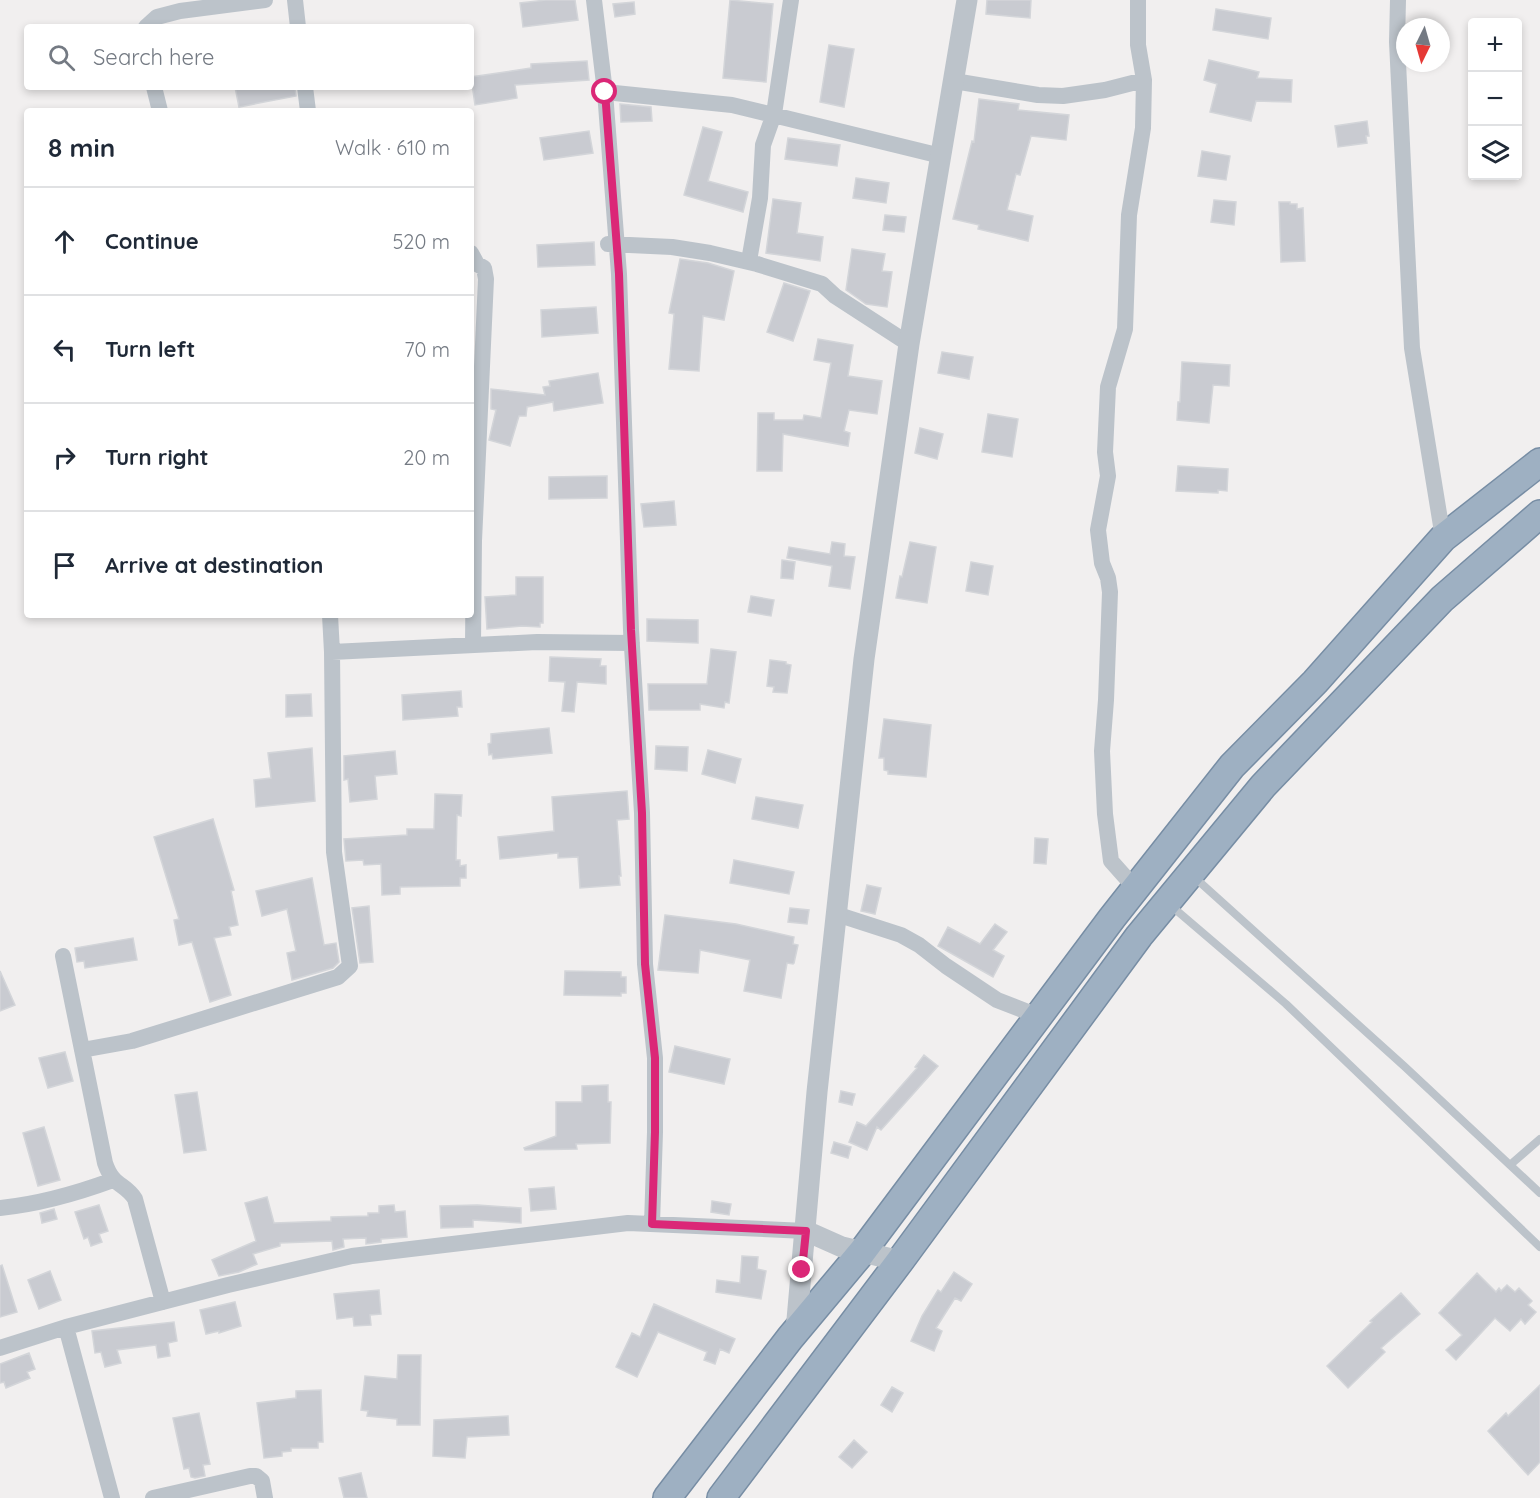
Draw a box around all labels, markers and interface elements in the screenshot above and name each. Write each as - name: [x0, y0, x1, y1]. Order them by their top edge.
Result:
- north arrow: [1396, 18, 1450, 72]
- map controls: [1468, 18, 1522, 180]
- button: +: [1468, 18, 1522, 72]
- search box: [24, 24, 474, 90]
- icon: search: [45, 41, 78, 74]
- text: Search here: [93, 43, 214, 71]
- button: −: [1468, 72, 1522, 126]
- route start: [591, 78, 617, 104]
- button: layers: [1468, 126, 1522, 180]
- text: 8 min: [48, 131, 115, 164]
- text: Walk · 610 m: [335, 135, 450, 160]
- icon: ahead: [48, 225, 81, 258]
- text: Continue: [105, 227, 199, 255]
- text: 520 m: [392, 229, 450, 254]
- icon: left: [48, 333, 81, 366]
- text: Turn left: [105, 335, 195, 363]
- text: 70 m: [404, 337, 450, 362]
- icon: right: [48, 441, 81, 474]
- text: Turn right: [105, 443, 209, 471]
- text: 20 m: [403, 445, 450, 470]
- icon: arrive: [48, 549, 81, 582]
- text: Arrive at destination: [105, 551, 323, 579]
- route end: [788, 1256, 814, 1282]

